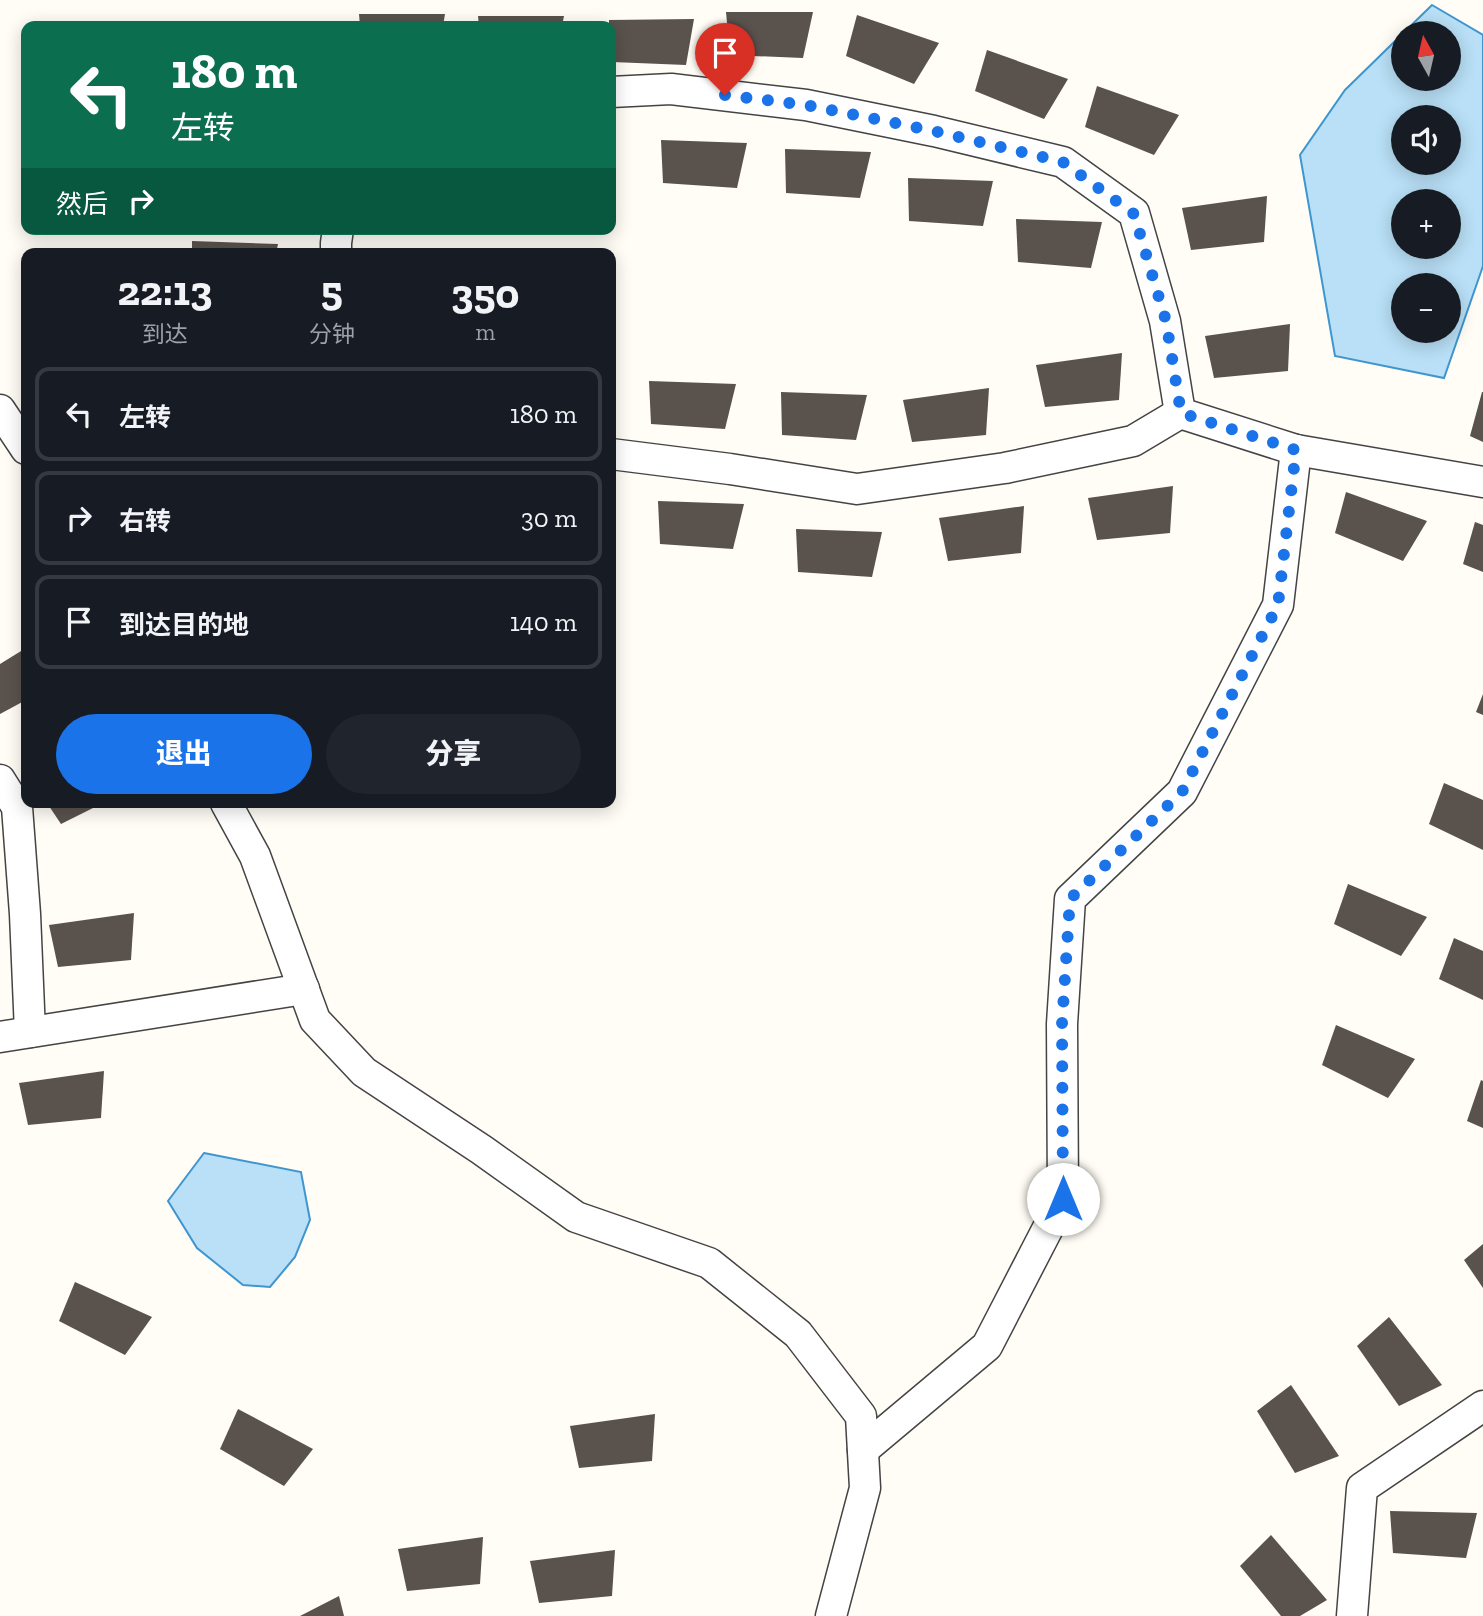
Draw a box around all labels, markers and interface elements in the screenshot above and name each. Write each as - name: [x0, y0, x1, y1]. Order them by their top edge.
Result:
- north arrow: [1391, 21, 1461, 91]
- map controls: [1391, 21, 1461, 343]
- pin: [695, 23, 755, 95]
- icon: arrive: [706, 34, 744, 72]
- text: 180 m: [171, 42, 298, 101]
- icon: left: [56, 49, 147, 140]
- button: sound: [1391, 105, 1461, 175]
- text: 左转: [171, 109, 235, 147]
- icon: right: [122, 182, 160, 220]
- text: 然后: [56, 188, 108, 220]
- button: +: [1391, 189, 1461, 259]
- text: 22:13: [117, 265, 212, 316]
- text: 5: [321, 265, 343, 316]
- text: 350: [451, 268, 520, 319]
- button: −: [1391, 273, 1461, 343]
- text: m: [475, 318, 495, 346]
- text: 到达: [142, 320, 188, 348]
- text: 分钟: [309, 320, 355, 348]
- icon: left: [60, 395, 98, 433]
- text: 180 m: [510, 398, 577, 430]
- text: 左转: [119, 401, 171, 433]
- icon: right: [60, 499, 98, 537]
- text: 30 m: [521, 502, 577, 534]
- text: 右转: [119, 505, 171, 537]
- icon: arrive: [60, 603, 98, 641]
- text: 140 m: [510, 606, 577, 638]
- text: 到达目的地: [119, 609, 249, 641]
- button: 退出: [56, 714, 312, 794]
- button: 分享: [326, 714, 581, 794]
- position arrow: [1026, 1162, 1100, 1236]

